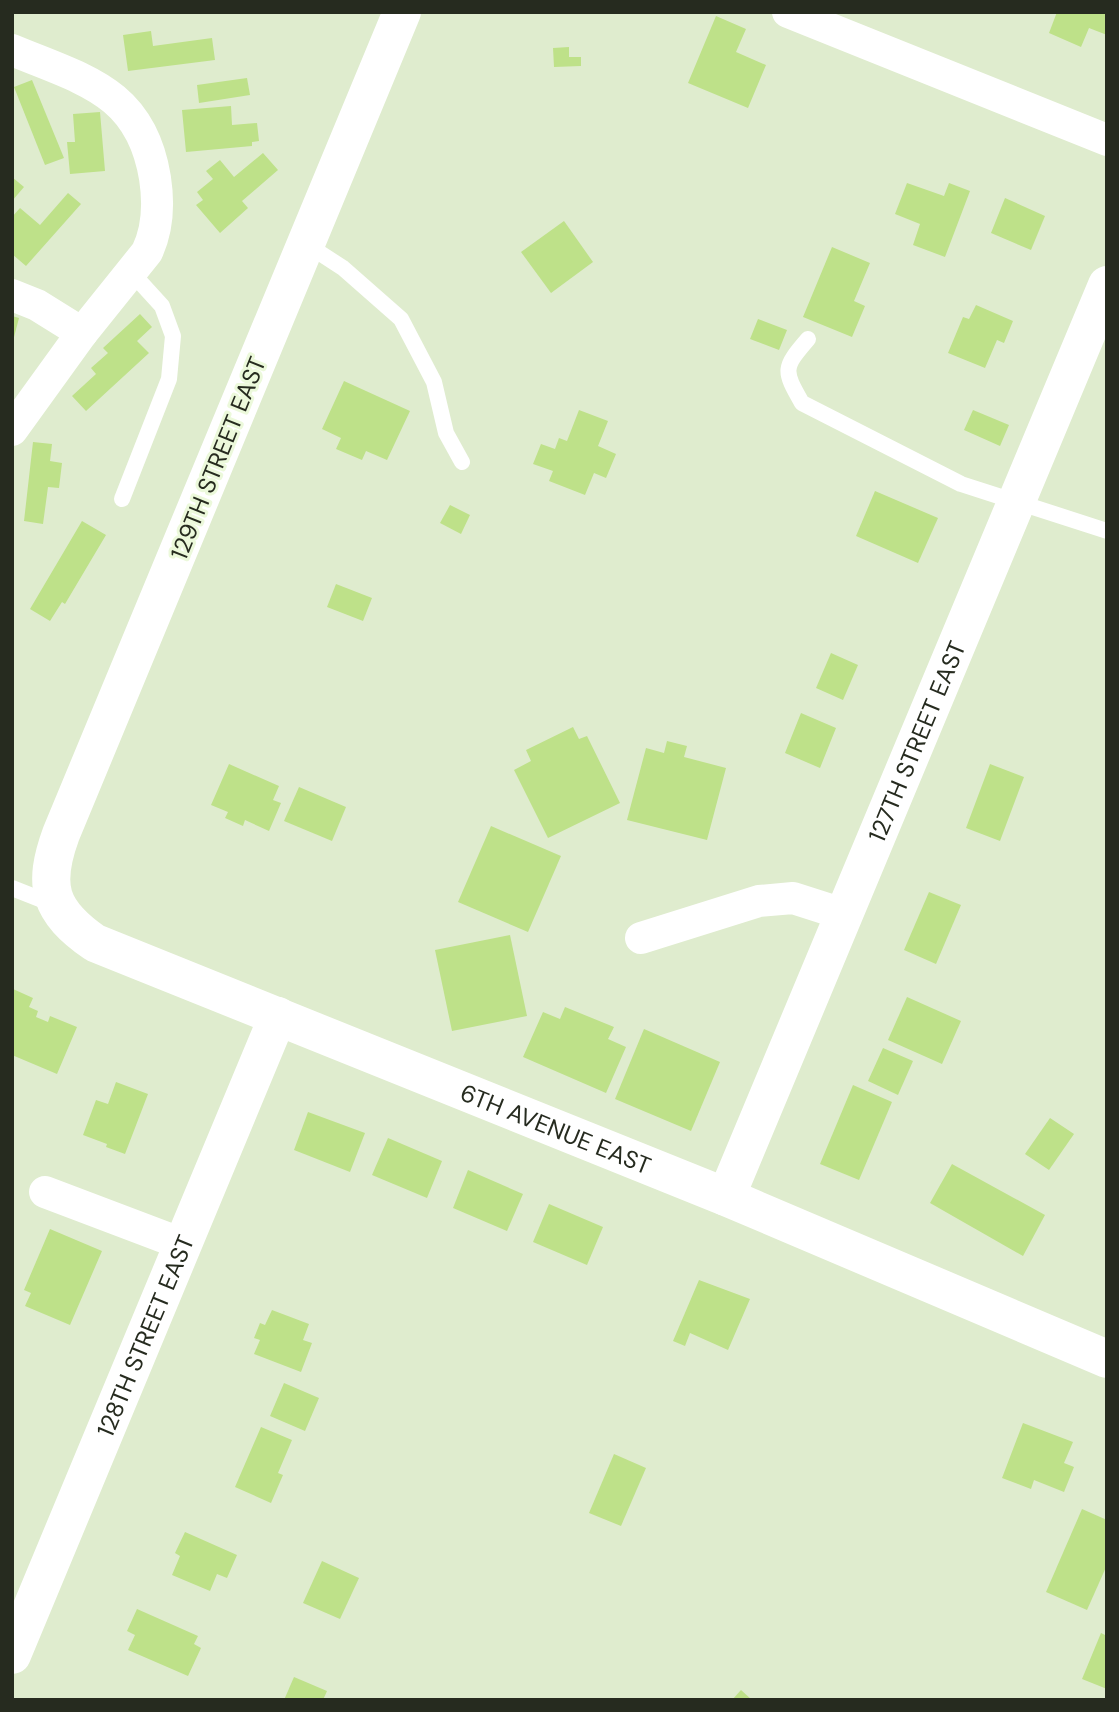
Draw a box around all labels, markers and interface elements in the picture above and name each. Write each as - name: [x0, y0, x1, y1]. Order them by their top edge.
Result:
- street label: 129TH STREET EAST: [163, 352, 273, 564]
- street label: 127TH STREET EAST: [861, 636, 972, 846]
- street label: 6TH AVENUE EAST: [456, 1076, 656, 1181]
- street label: 128TH STREET EAST: [89, 1230, 201, 1441]

